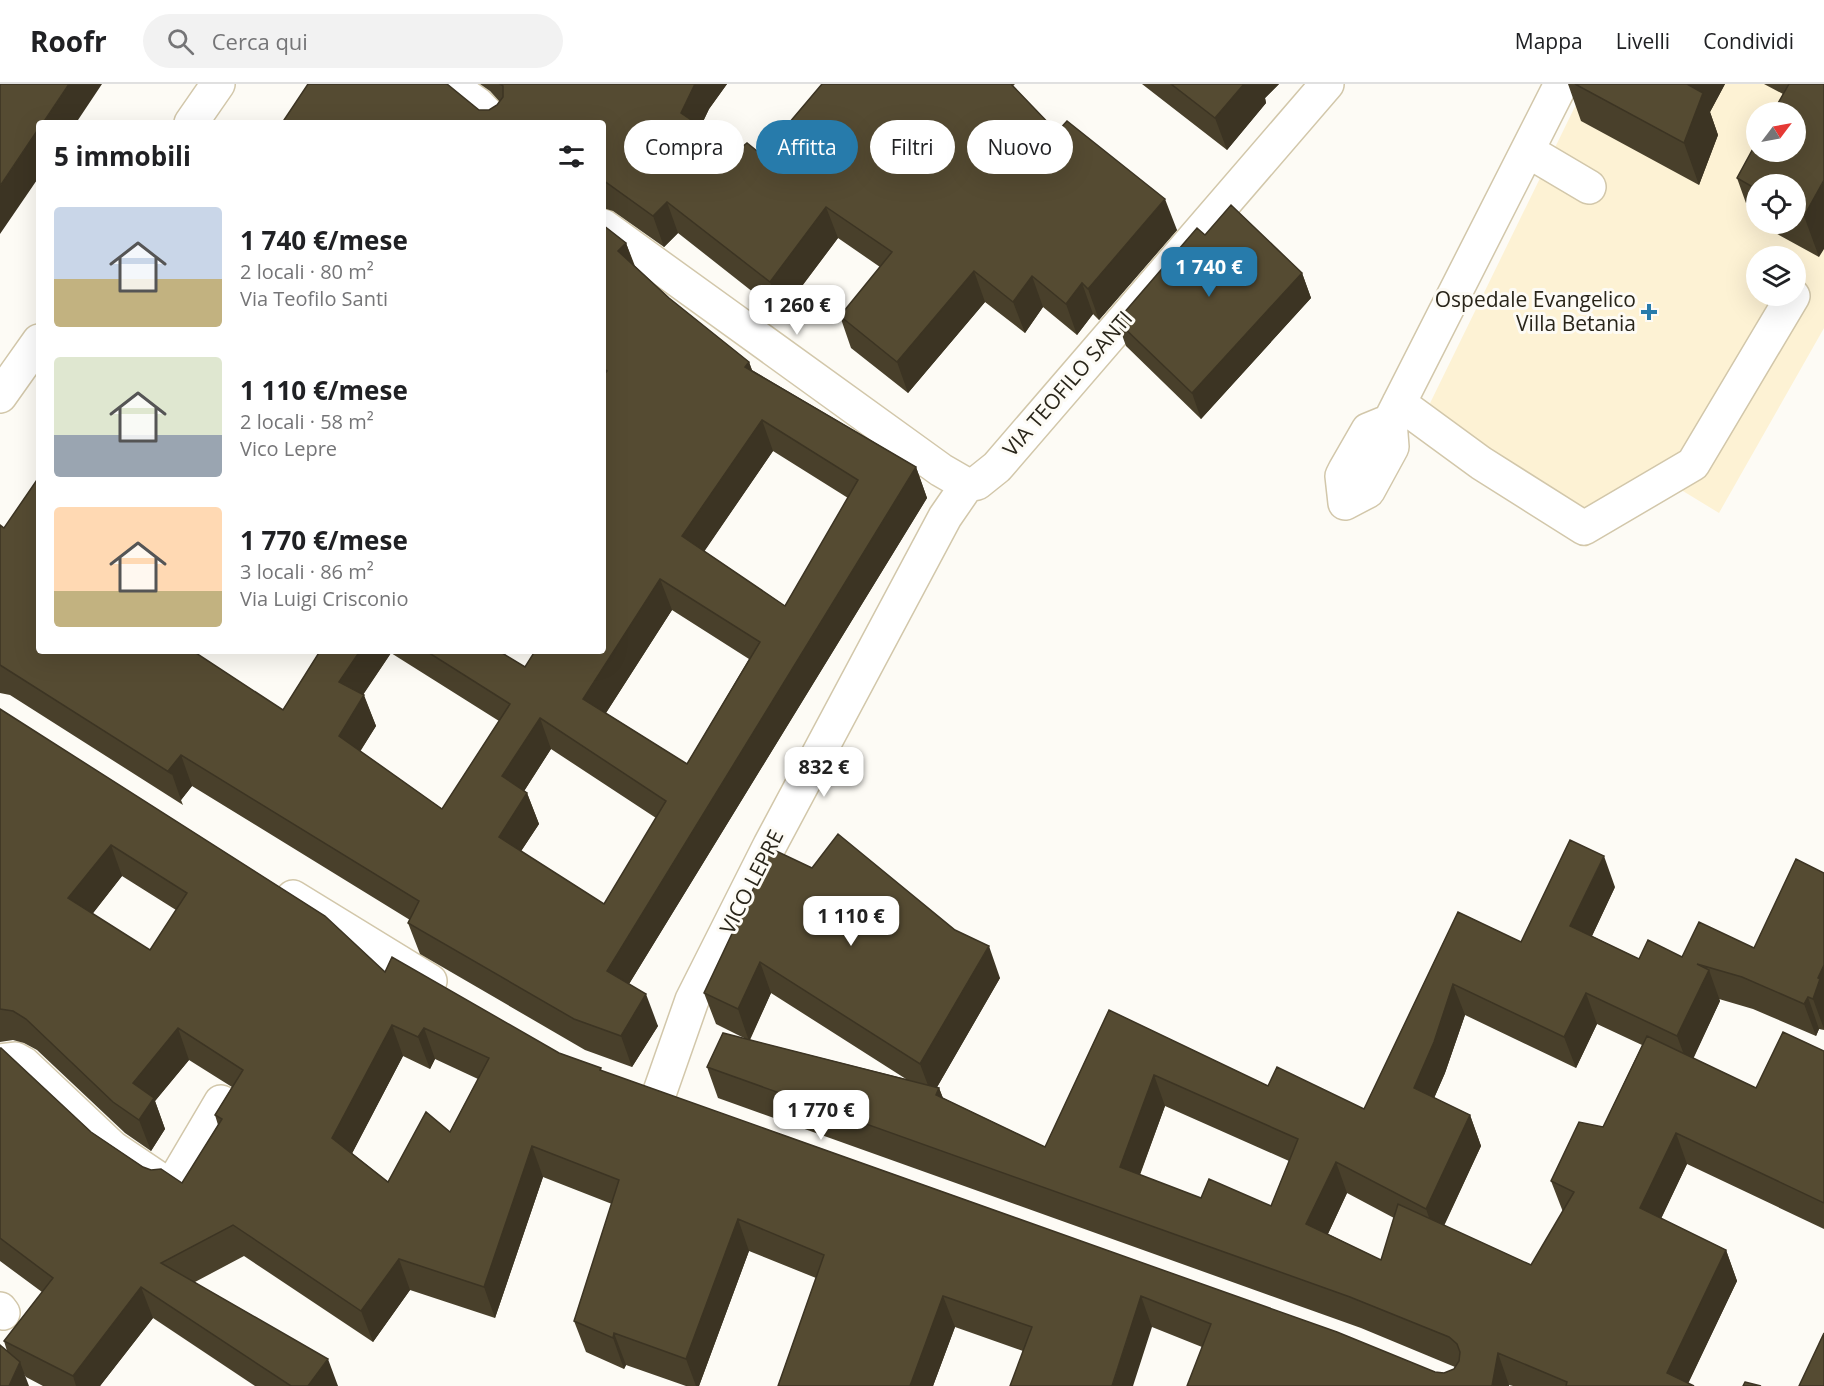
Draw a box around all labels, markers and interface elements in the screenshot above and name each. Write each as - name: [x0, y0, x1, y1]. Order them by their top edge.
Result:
- search box: [143, 14, 563, 68]
- text: Roofr: [30, 22, 107, 60]
- icon: search: [164, 25, 197, 58]
- text: Cerca qui: [212, 26, 308, 56]
- text: Mappa: [1515, 27, 1583, 55]
- text: Livelli: [1616, 27, 1670, 55]
- text: Condividi: [1703, 27, 1794, 55]
- north arrow: [1746, 102, 1806, 162]
- map controls: [1746, 102, 1806, 306]
- chip: Compra: [624, 120, 744, 174]
- chip: Affitta: [756, 120, 858, 174]
- chip: Filtri: [870, 120, 955, 174]
- chip: Nuovo: [967, 120, 1073, 174]
- text: 5 immobili: [54, 138, 191, 174]
- icon: filters: [555, 140, 588, 173]
- button: locate: [1746, 174, 1806, 234]
- text: 1 740 €/mese: [240, 222, 408, 258]
- icon: home: [102, 231, 174, 303]
- button: layers: [1746, 246, 1806, 306]
- pin: 1 740 €: [1154, 247, 1264, 298]
- text: 1 740 €: [1175, 253, 1243, 280]
- text: 2 locali · 80 m²: [240, 258, 374, 285]
- text: Via Teofilo Santi: [240, 285, 388, 312]
- pin: 1 260 €: [742, 285, 852, 336]
- place label: Ospedale Evangelico Villa Betania: [1435, 285, 1636, 337]
- text: 1 260 €: [763, 291, 831, 318]
- marker: Ospedale Evangelico Villa Betania: [1640, 303, 1658, 321]
- street label: VIA TEOFILO SANTI: [996, 305, 1138, 462]
- text: 1 110 €/mese: [240, 372, 408, 408]
- icon: home: [102, 381, 174, 453]
- text: 2 locali · 58 m²: [240, 408, 374, 435]
- text: Vico Lepre: [240, 435, 337, 462]
- text: 1 770 €/mese: [240, 522, 408, 558]
- icon: home: [102, 531, 174, 603]
- text: 3 locali · 86 m²: [240, 558, 374, 585]
- text: Via Luigi Crisconio: [240, 585, 408, 612]
- pin: 832 €: [782, 747, 866, 798]
- text: 832 €: [799, 753, 849, 780]
- street label: VICO LEPRE: [713, 825, 789, 938]
- pin: 1 110 €: [796, 896, 906, 947]
- text: 1 110 €: [817, 902, 885, 929]
- pin: 1 770 €: [766, 1090, 876, 1141]
- text: 1 770 €: [787, 1096, 855, 1123]

